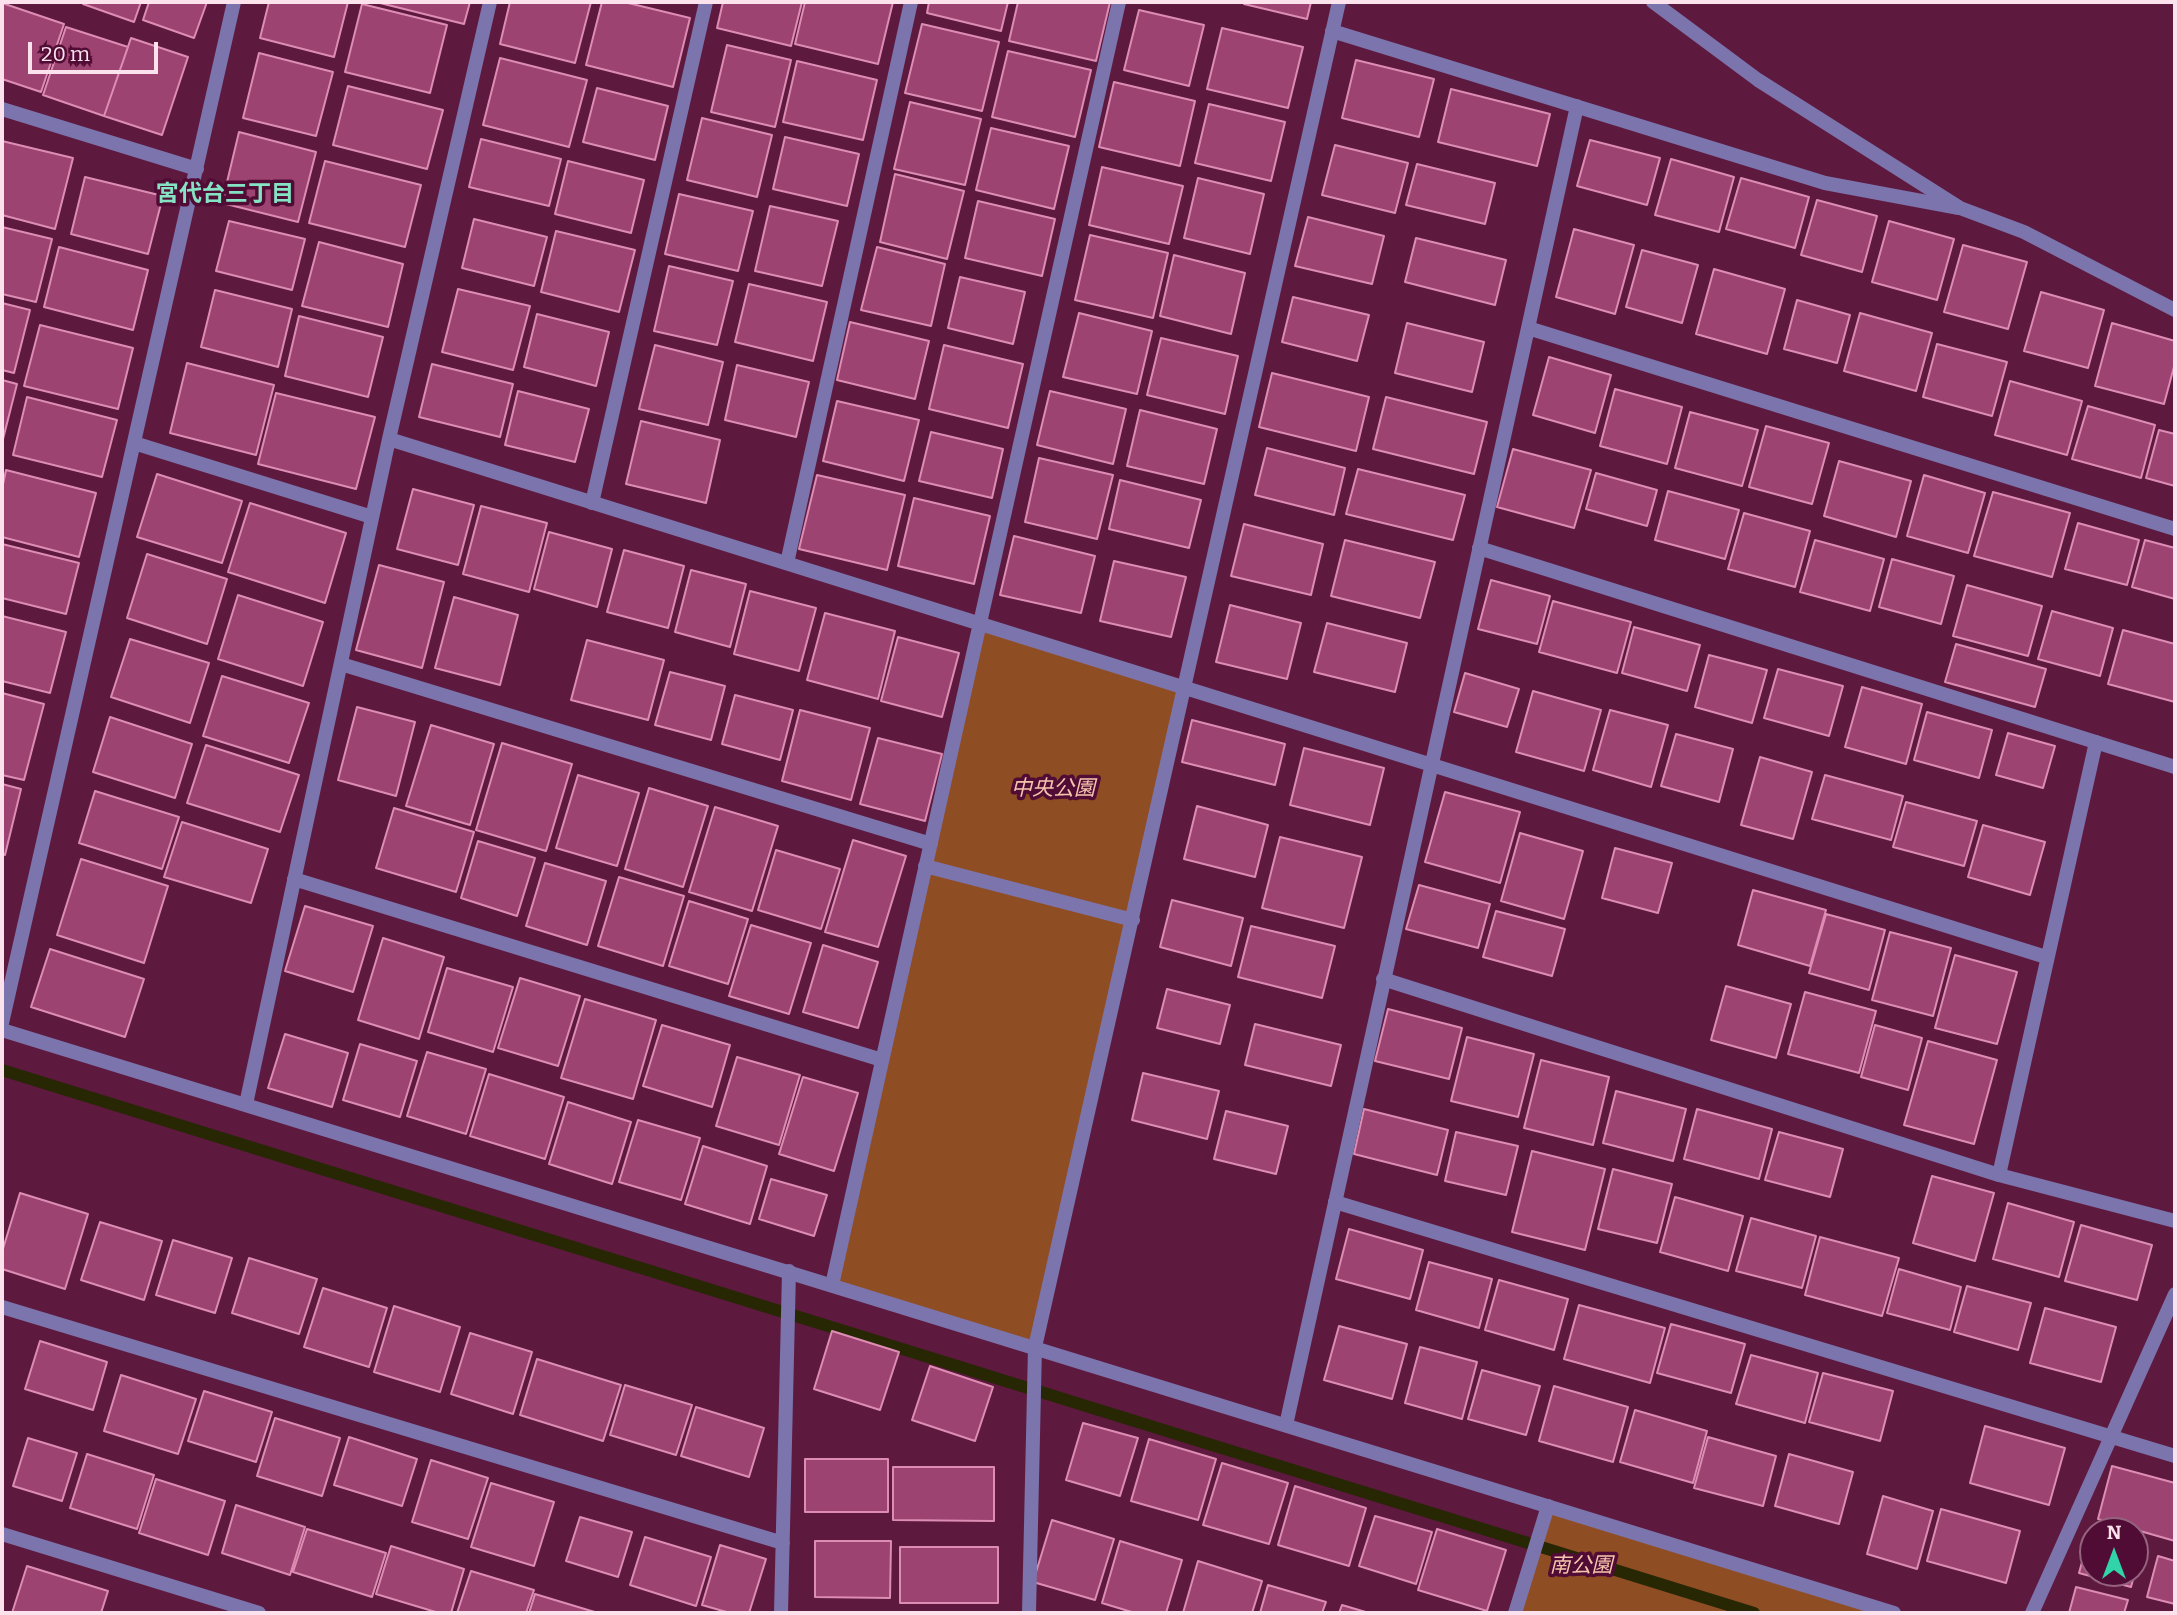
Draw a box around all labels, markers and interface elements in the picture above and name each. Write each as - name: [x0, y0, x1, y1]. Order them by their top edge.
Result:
- scale bar: [32, 28, 161, 72]
- text: 20 m: [41, 41, 90, 67]
- district label: 宮代台三丁目: [156, 181, 294, 209]
- park label: 中央公園: [1011, 776, 1095, 802]
- north arrow: [2079, 1517, 2149, 1587]
- text: N: [2107, 1521, 2121, 1544]
- park label: 南公園: [1550, 1553, 1612, 1579]

